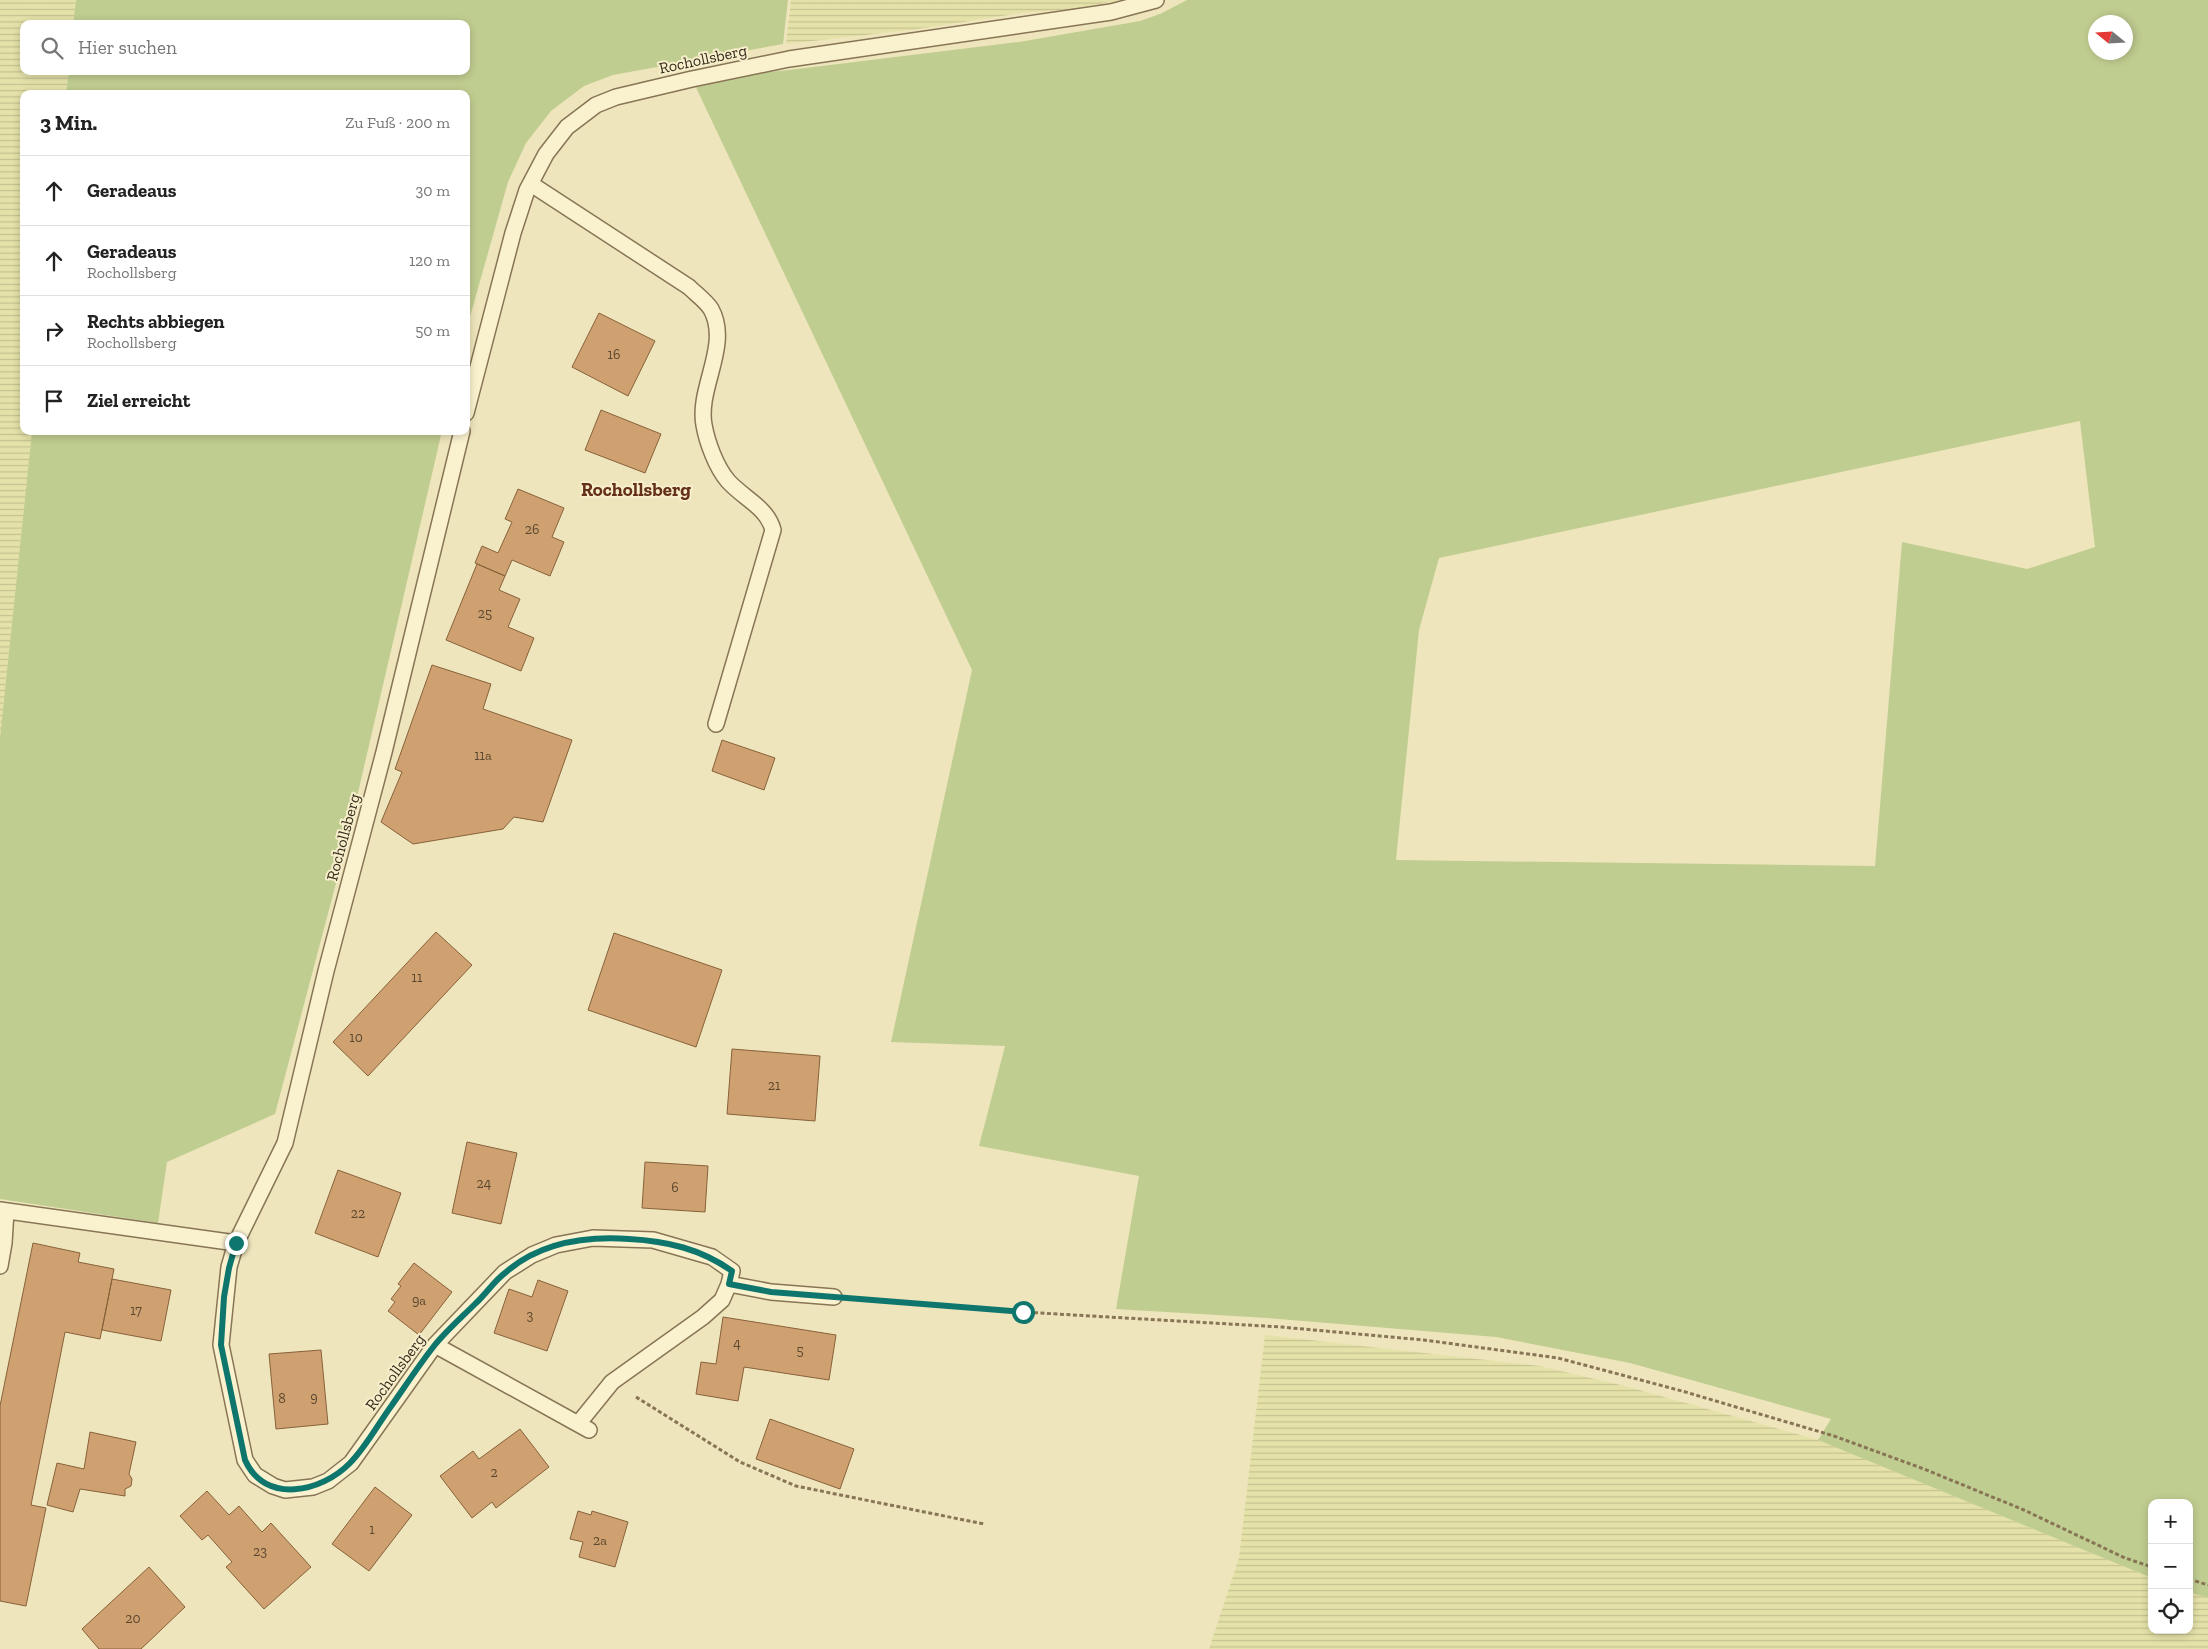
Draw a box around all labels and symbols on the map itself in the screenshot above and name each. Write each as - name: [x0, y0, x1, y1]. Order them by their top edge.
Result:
- north arrow: [2088, 15, 2133, 60]
- street label: Rochollsberg: [657, 40, 749, 78]
- house number: 16: [608, 346, 620, 363]
- district label: Rochollsberg: [581, 478, 691, 501]
- house number: 26: [525, 521, 539, 538]
- house number: 25: [478, 605, 492, 622]
- house number: 11a: [474, 747, 492, 764]
- street label: Rochollsberg: [322, 791, 364, 883]
- house number: 11: [412, 969, 423, 986]
- house number: 10: [349, 1029, 363, 1046]
- house number: 21: [768, 1077, 781, 1094]
- house number: 24: [477, 1175, 492, 1192]
- house number: 6: [671, 1179, 679, 1196]
- house number: 22: [351, 1205, 365, 1222]
- route end: [225, 1232, 248, 1255]
- house number: 9a: [412, 1292, 426, 1309]
- route start: [1012, 1301, 1035, 1324]
- house number: 17: [130, 1302, 142, 1319]
- house number: 3: [527, 1307, 534, 1324]
- street label: Rochollsberg: [361, 1330, 429, 1414]
- house number: 4: [733, 1335, 741, 1352]
- house number: 5: [796, 1342, 804, 1359]
- house number: 9: [310, 1389, 318, 1406]
- house number: 8: [278, 1390, 286, 1407]
- house number: 2: [490, 1464, 498, 1481]
- house number: 1: [369, 1521, 375, 1538]
- house number: 2a: [593, 1532, 607, 1549]
- house number: 23: [253, 1543, 267, 1560]
- house number: 20: [125, 1610, 141, 1627]

